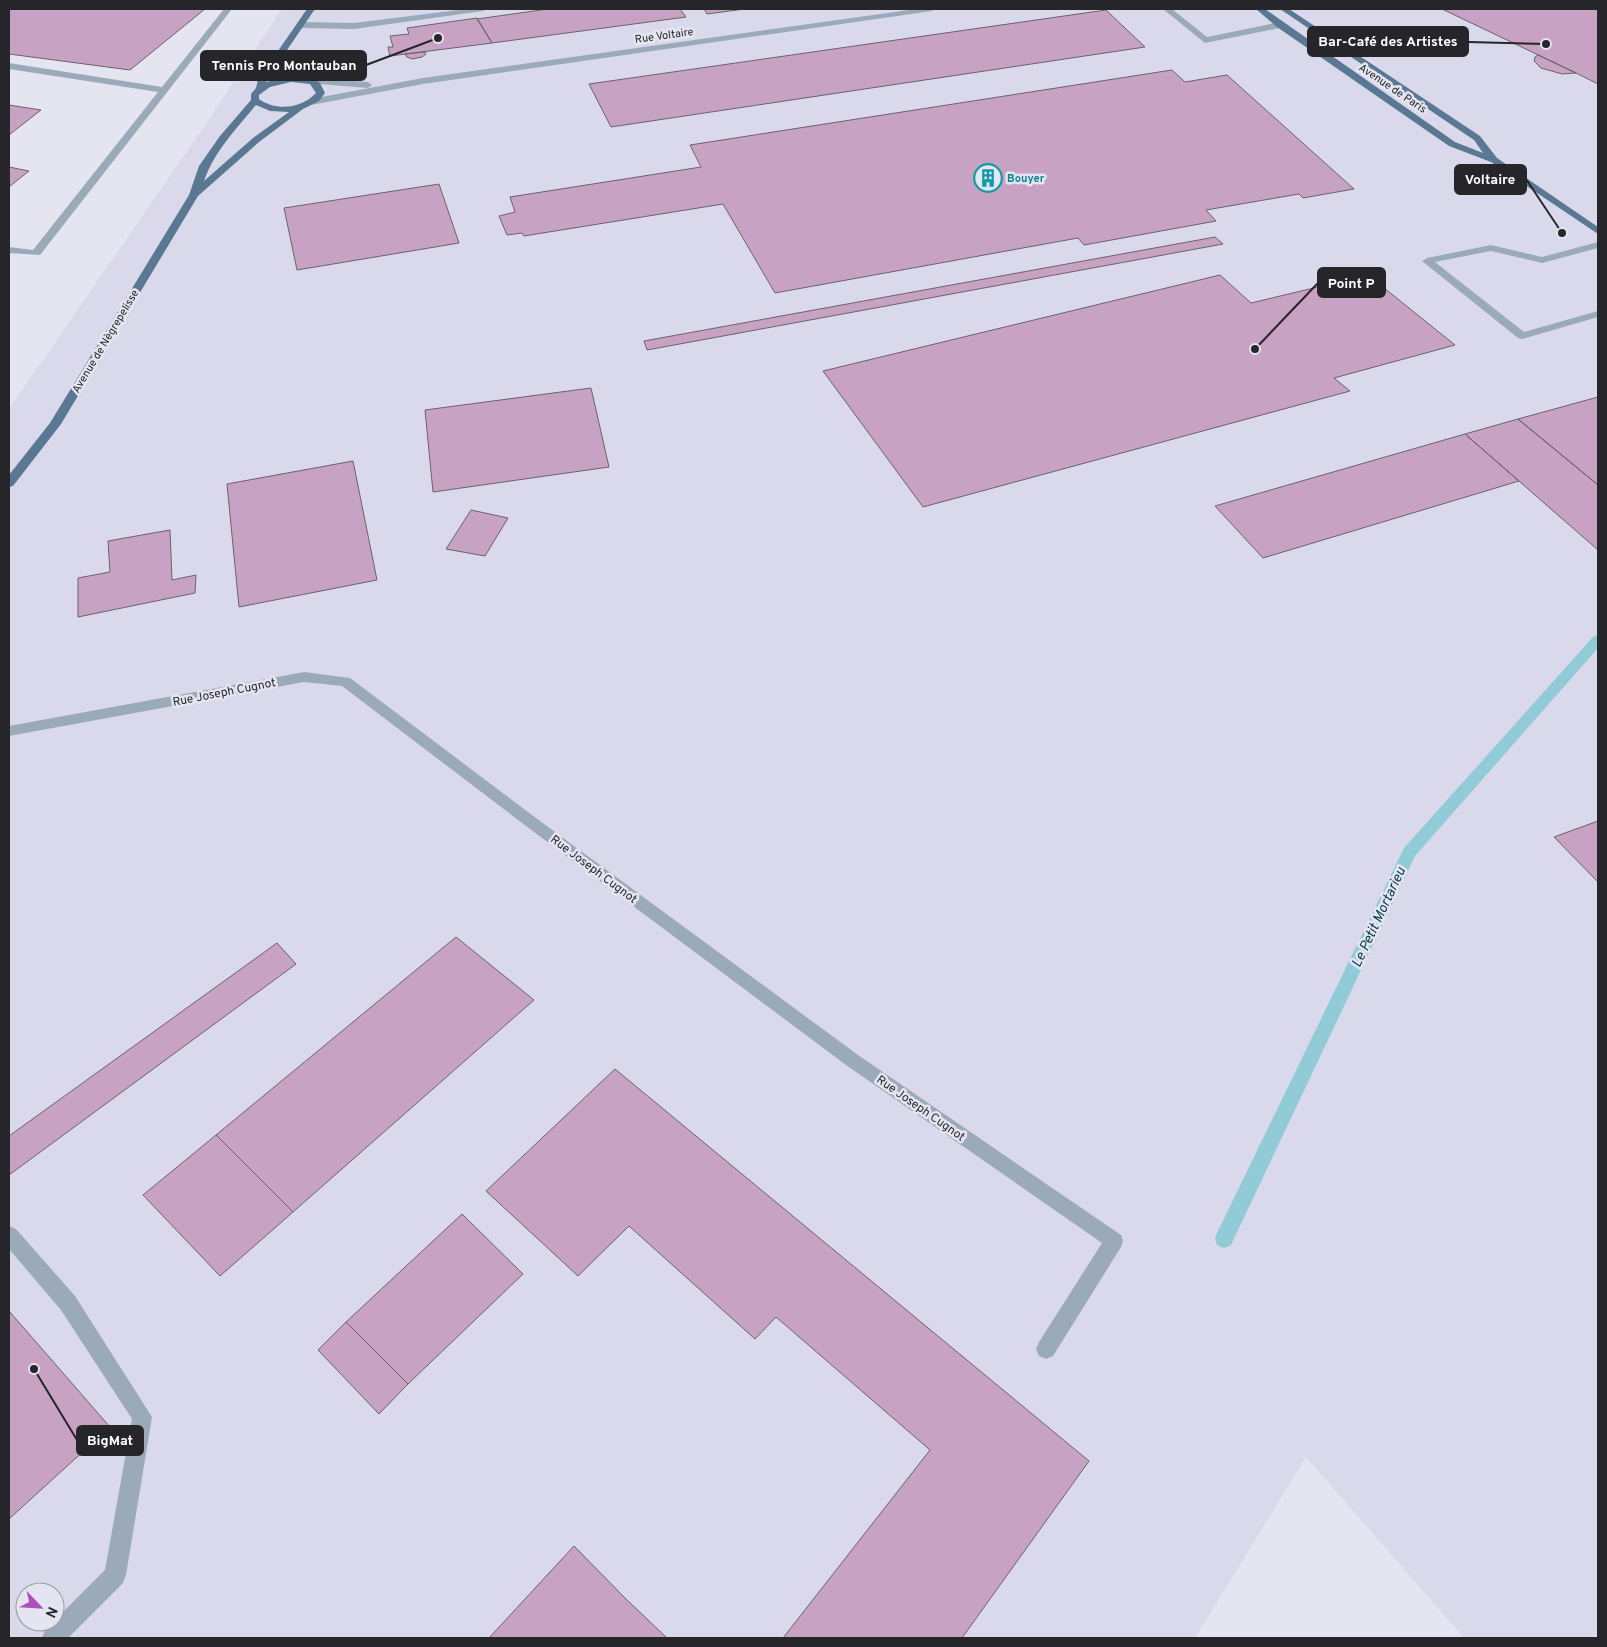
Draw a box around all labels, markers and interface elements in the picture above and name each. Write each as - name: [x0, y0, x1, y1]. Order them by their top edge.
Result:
- street label: Rue Voltaire: [634, 25, 694, 47]
- callout: Bar-Café des Artistes: [1308, 27, 1468, 56]
- text: Bar-Café des Artistes: [1318, 34, 1458, 51]
- callout: Tennis Pro Montauban: [201, 51, 366, 80]
- text: Tennis Pro Montauban: [212, 58, 356, 75]
- street label: Avenue de Paris: [1356, 61, 1429, 117]
- building icon: Bouyer: [973, 163, 1003, 193]
- callout: Voltaire: [1455, 165, 1526, 194]
- place label: Bouyer: [1007, 172, 1045, 186]
- text: Voltaire: [1465, 172, 1516, 189]
- callout: Point P: [1318, 268, 1385, 297]
- text: Point P: [1328, 276, 1374, 293]
- street label: Avenue de Nègrepelisse: [69, 287, 142, 396]
- street label: Rue Joseph Cugnot: [171, 675, 277, 711]
- street label: Rue Joseph Cugnot: [547, 832, 640, 908]
- water label: Le Petit Mortarieu: [1349, 865, 1410, 970]
- street label: Rue Joseph Cugnot: [873, 1072, 968, 1145]
- callout: BigMat: [77, 1426, 143, 1455]
- text: BigMat: [87, 1433, 133, 1450]
- north arrow: [15, 1582, 65, 1632]
- text: N: [41, 1604, 60, 1620]

